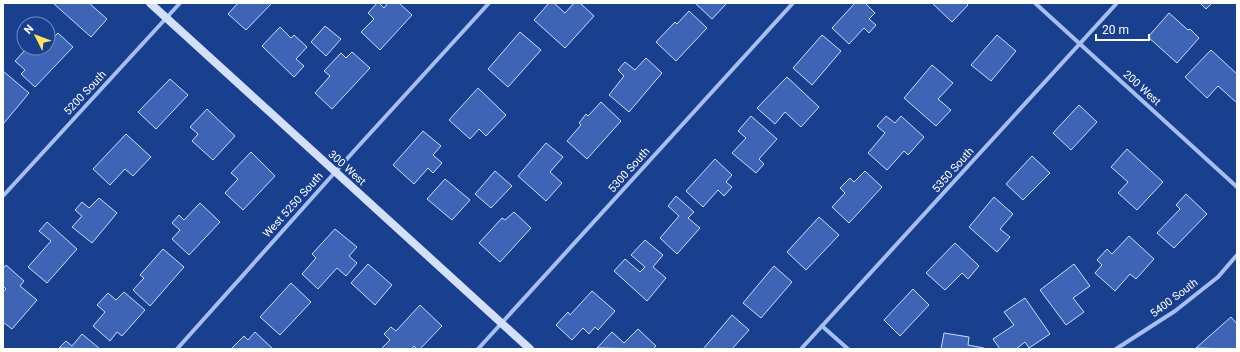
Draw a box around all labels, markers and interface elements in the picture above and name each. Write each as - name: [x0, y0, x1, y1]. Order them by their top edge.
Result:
- north arrow: [16, 16, 56, 56]
- scale bar: [1096, 16, 1149, 42]
- text: N: [22, 22, 37, 37]
- text: 20 m: [1102, 23, 1129, 37]
- street label: 5200 South: [61, 68, 109, 118]
- street label: 200 West: [1121, 68, 1164, 108]
- street label: 5300 South: [605, 145, 653, 195]
- street label: 5350 South: [929, 145, 977, 195]
- street label: 300 West: [326, 148, 369, 188]
- street label: West 5250 South: [260, 170, 326, 240]
- street label: 5400 South: [1148, 276, 1200, 320]

